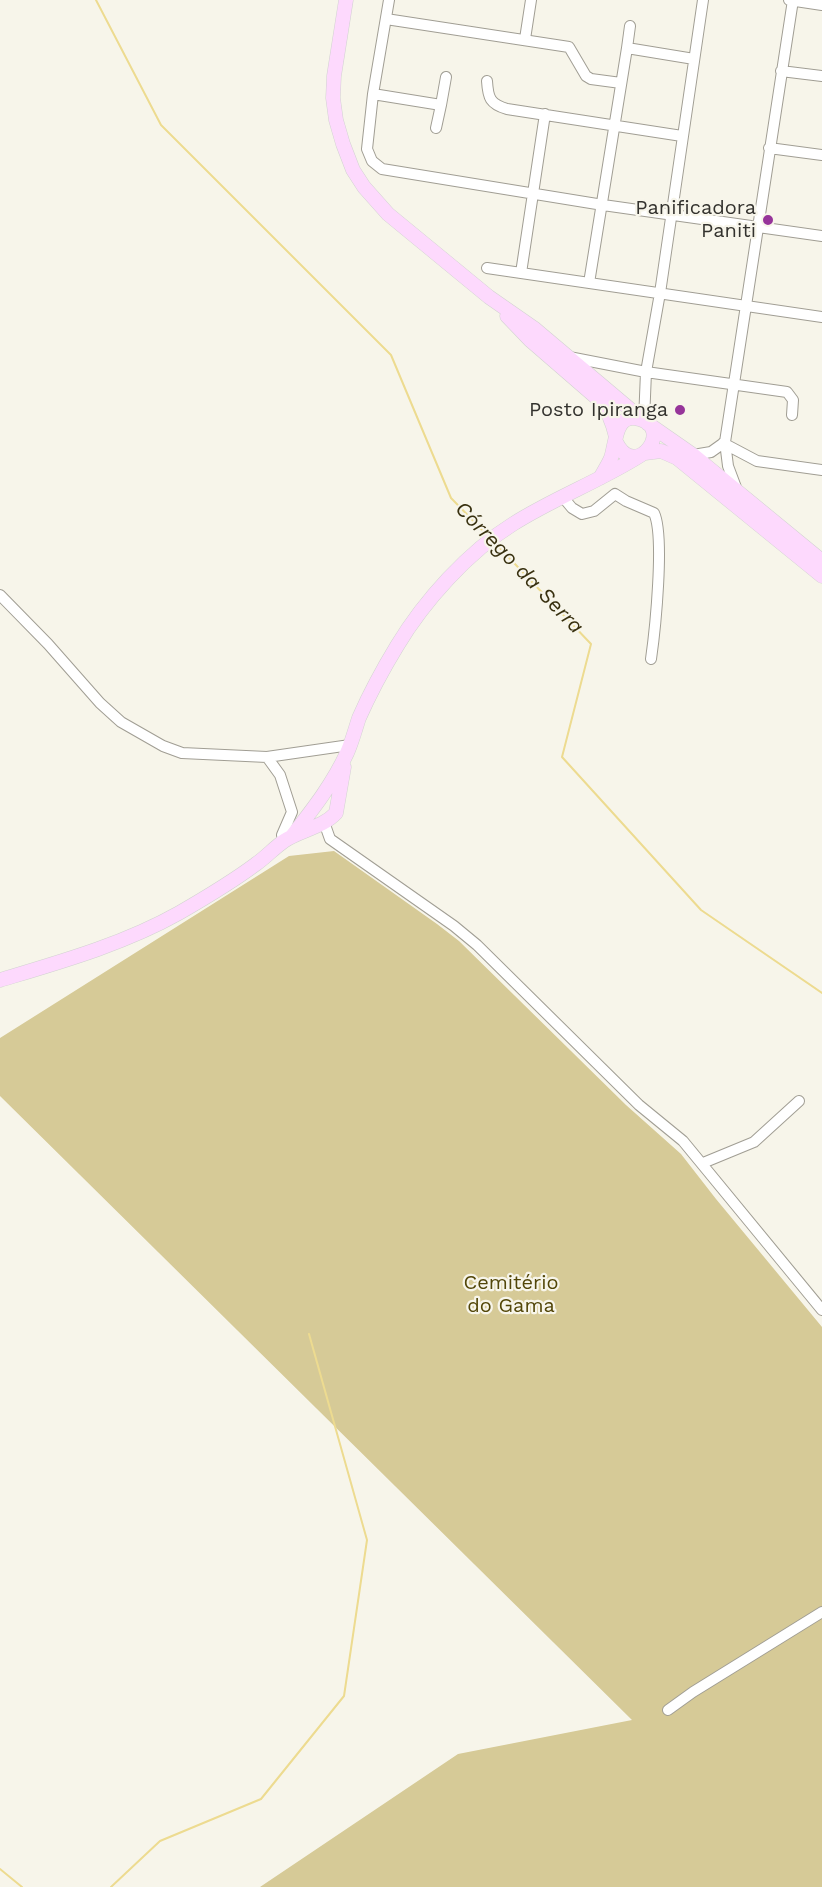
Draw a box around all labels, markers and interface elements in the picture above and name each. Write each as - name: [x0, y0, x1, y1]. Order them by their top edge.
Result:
- place label: Panificadora Paniti: [635, 196, 756, 243]
- marker: Panificadora Paniti: [761, 213, 775, 227]
- place label: Posto Ipiranga: [529, 398, 668, 422]
- marker: Posto Ipiranga: [673, 403, 687, 417]
- water label: Córrego da Serra: [449, 497, 589, 639]
- park label: Cemitério do Gama: [463, 1271, 559, 1318]

